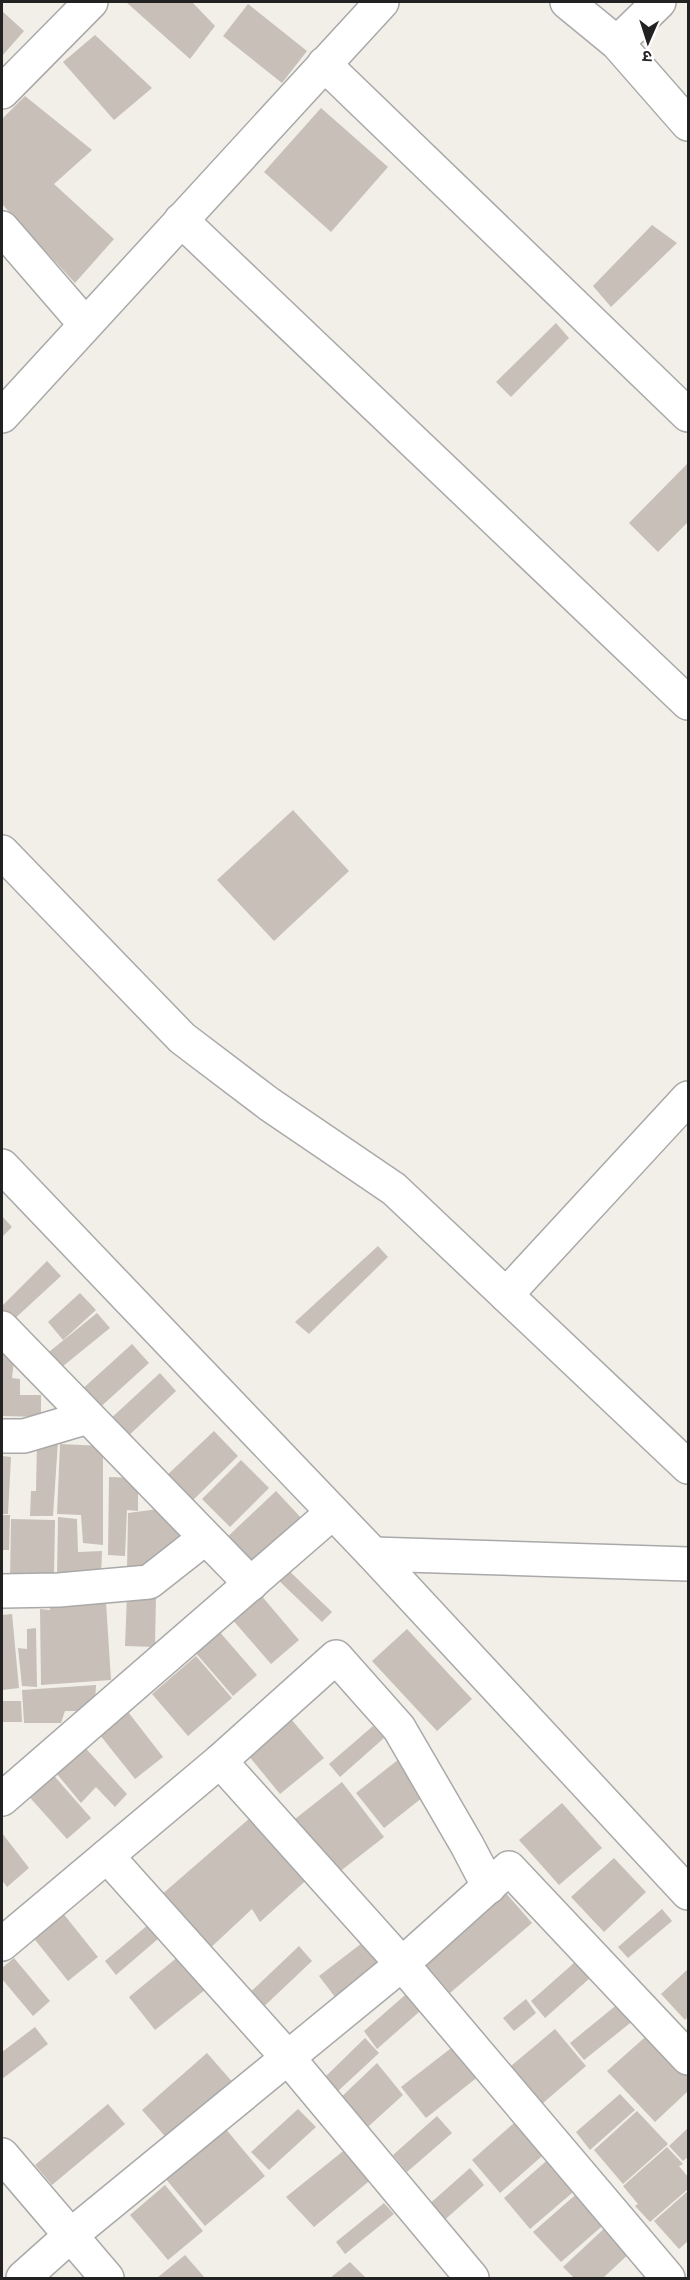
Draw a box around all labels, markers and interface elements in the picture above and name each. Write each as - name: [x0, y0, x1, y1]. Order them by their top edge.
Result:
- north arrow: [618, 12, 678, 72]
- text: उ: [641, 47, 652, 67]

